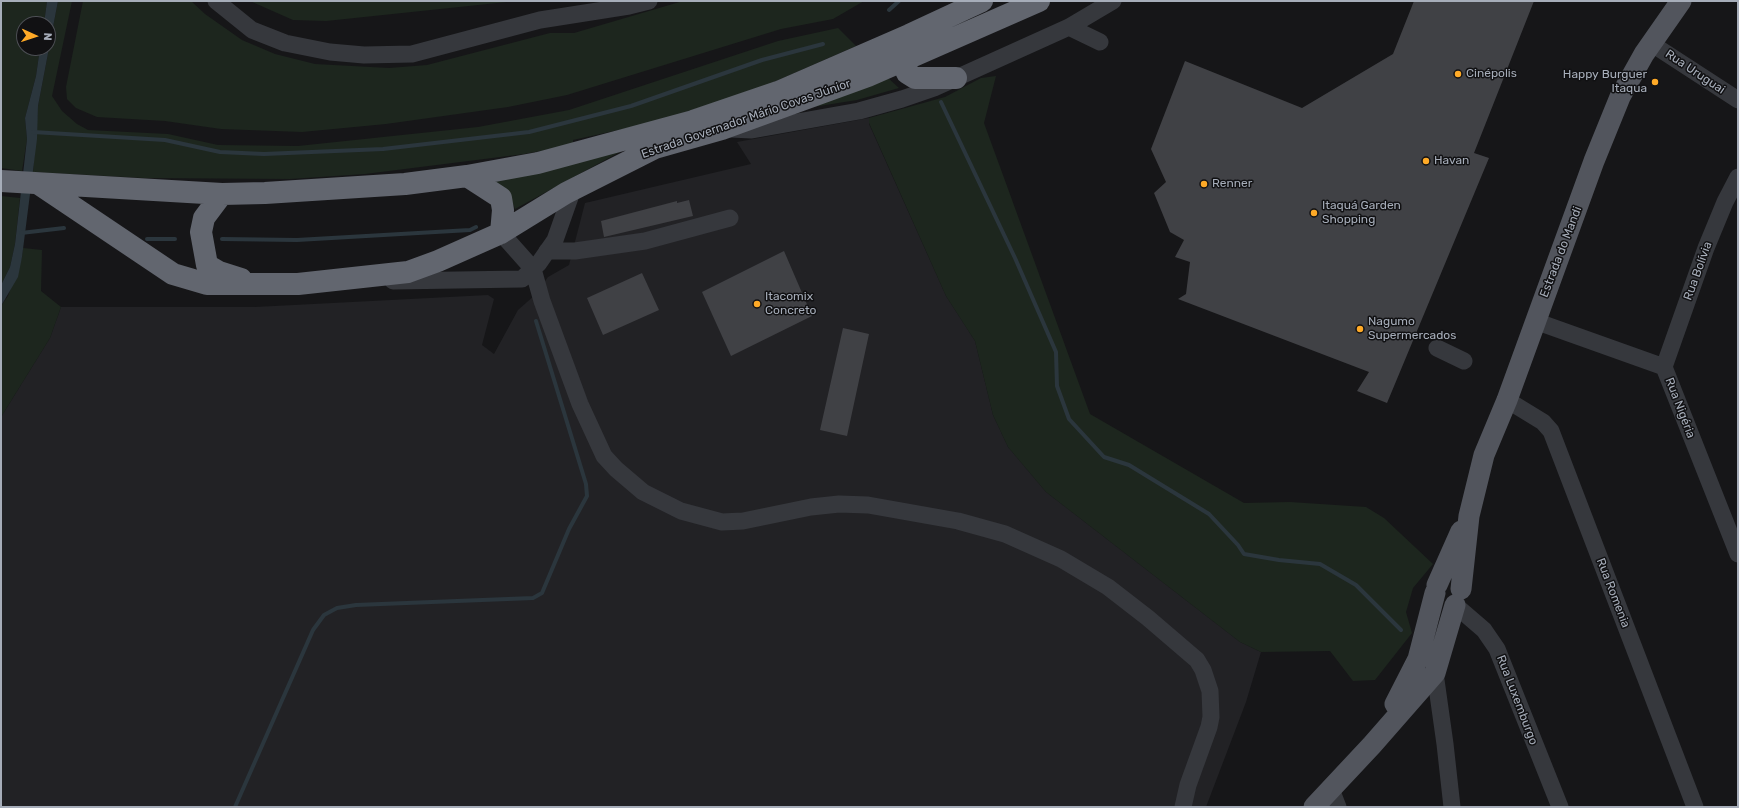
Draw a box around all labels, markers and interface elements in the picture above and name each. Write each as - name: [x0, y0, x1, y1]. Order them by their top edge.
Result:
- north arrow: [16, 16, 56, 56]
- text: N: [41, 32, 54, 41]
- street label: Rua Uruguai: [1662, 47, 1728, 97]
- place label: Cinépolis: [1466, 67, 1517, 81]
- place label: Happy Burguer Itaqua: [1563, 68, 1647, 96]
- marker: Cinépolis: [1453, 69, 1463, 79]
- street label: Estrada Governador Mário Covas Júnior: [639, 76, 853, 162]
- marker: Happy Burguer Itaqua: [1650, 77, 1660, 87]
- place label: Havan: [1434, 154, 1469, 168]
- marker: Havan: [1421, 156, 1431, 166]
- place label: Renner: [1212, 177, 1252, 191]
- marker: Renner: [1199, 179, 1209, 189]
- place label: Itaquá Garden Shopping: [1322, 199, 1401, 227]
- street label: Estrada do Mandi: [1537, 204, 1585, 300]
- marker: Itaquá Garden Shopping: [1309, 208, 1319, 218]
- street label: Rua Bolívia: [1681, 240, 1715, 302]
- place label: Itacomix Concreto: [765, 290, 816, 318]
- marker: Itacomix Concreto: [752, 299, 762, 309]
- place label: Nagumo Supermercados: [1368, 315, 1456, 343]
- marker: Nagumo Supermercados: [1355, 324, 1365, 334]
- street label: Rua Nigéria: [1662, 376, 1698, 440]
- street label: Rua Romenia: [1593, 556, 1633, 630]
- street label: Rua Luxemburgo: [1493, 653, 1541, 747]

